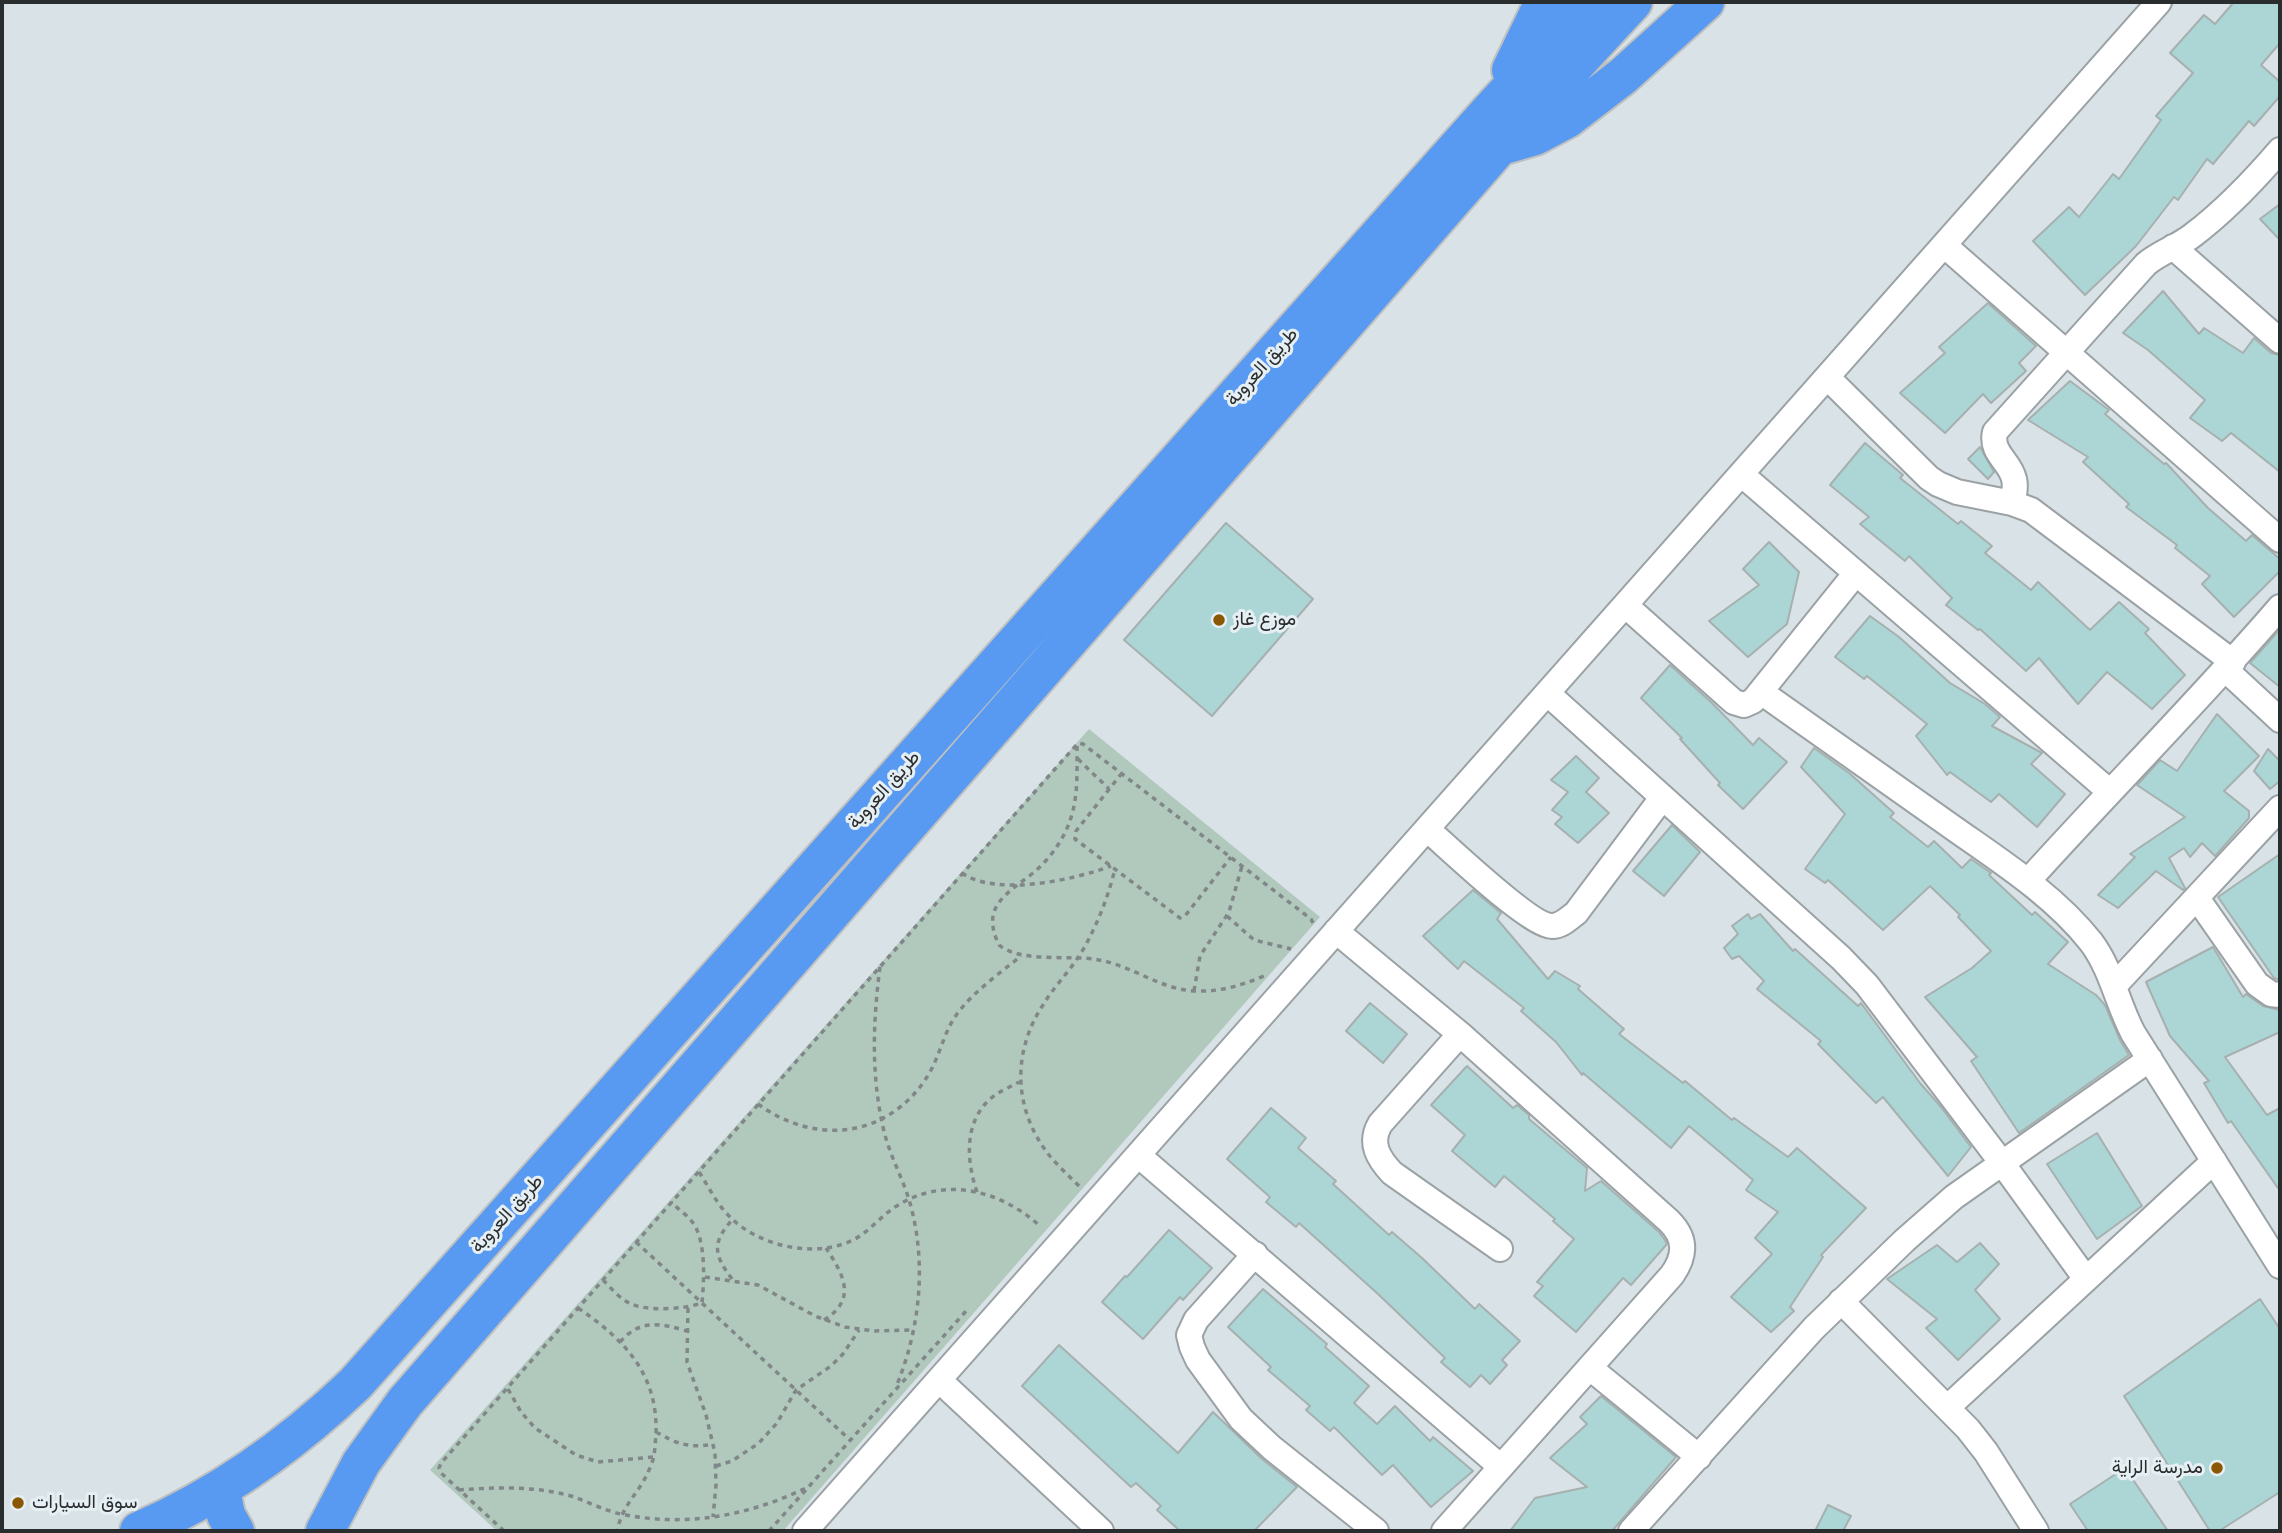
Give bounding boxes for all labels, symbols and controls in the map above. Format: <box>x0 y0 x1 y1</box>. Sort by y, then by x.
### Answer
street label: طريق العروبة <box>1221 323 1303 411</box>
place label: موزع غاز <box>1233 609 1296 631</box>
marker: موزع غاز <box>1211 612 1227 628</box>
street label: طريق العروبة <box>843 746 925 834</box>
street label: طريق العروبة <box>466 1170 548 1258</box>
place label: مدرسة الراية <box>2112 1457 2203 1479</box>
marker: مدرسة الراية <box>2209 1460 2225 1476</box>
place label: سوق السيارات <box>32 1492 138 1514</box>
marker: سوق السيارات <box>10 1495 26 1511</box>

